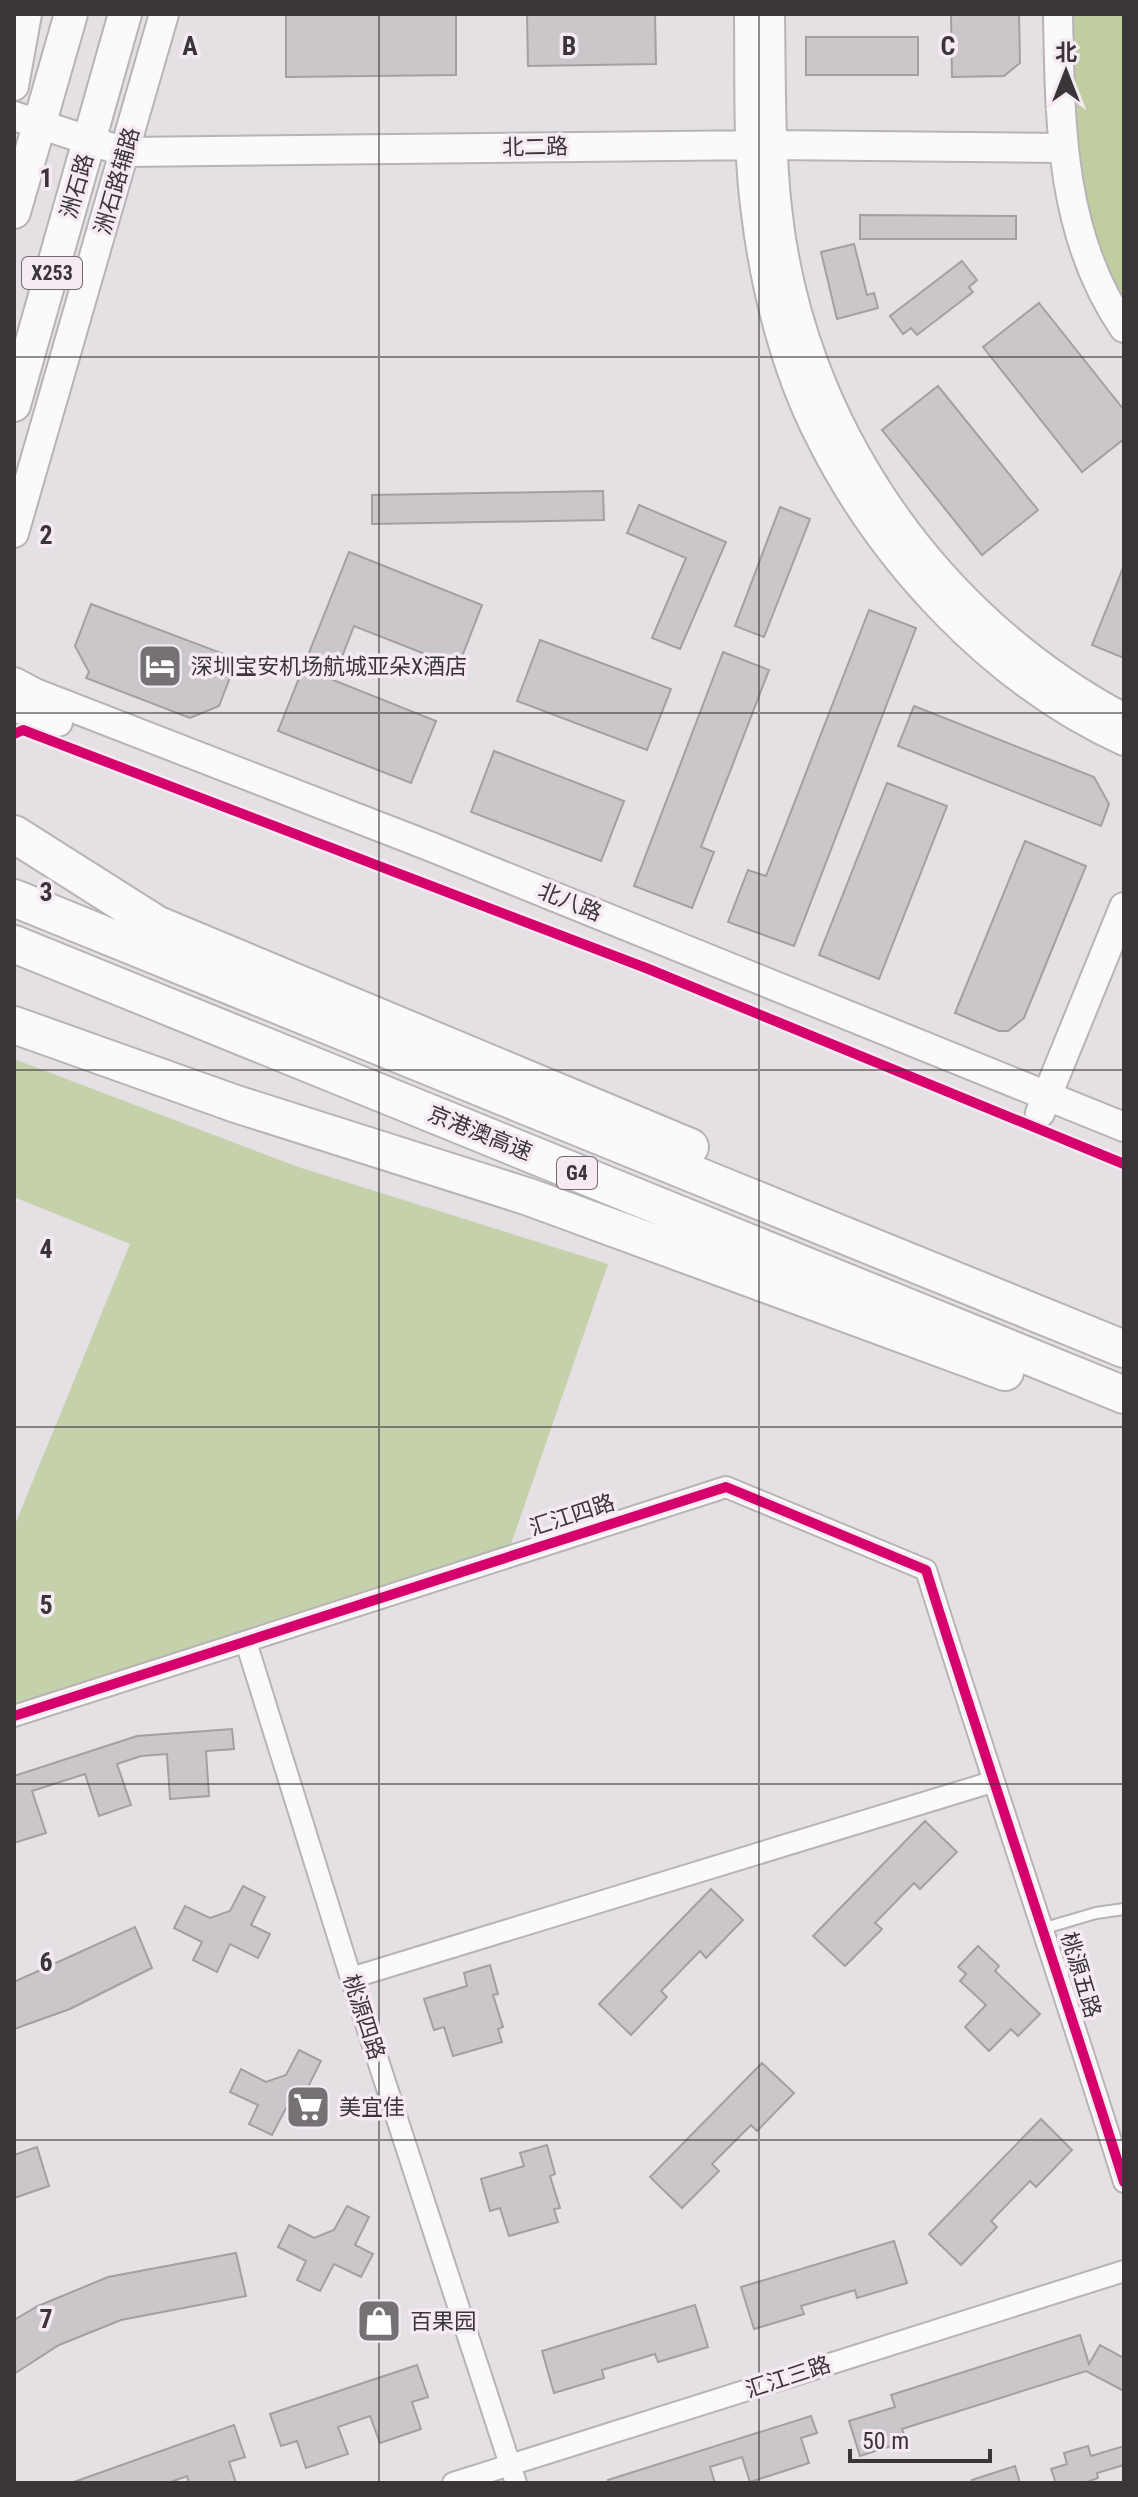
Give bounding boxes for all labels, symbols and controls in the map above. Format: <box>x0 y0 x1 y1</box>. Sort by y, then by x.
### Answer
text: A <box>182 31 198 61</box>
text: B <box>562 31 576 61</box>
text: C <box>941 31 956 61</box>
north arrow <box>1026 32 1106 112</box>
text: 北 <box>1055 40 1077 65</box>
street label: 洲石路辅路 <box>90 125 144 237</box>
street label: 北二路 <box>502 134 568 160</box>
street label: 洲石路 <box>56 151 98 221</box>
text: 1 <box>39 163 53 193</box>
road number: X253 <box>22 257 82 289</box>
text: 2 <box>39 520 53 550</box>
hotel icon: 深圳宝安机场航城亚朵X酒店 <box>136 642 184 690</box>
place label: 深圳宝安机场航城亚朵X酒店 <box>191 654 467 679</box>
text: 3 <box>39 877 53 907</box>
street label: 北八路 <box>535 878 605 926</box>
street label: 京港澳高速 <box>424 1101 536 1165</box>
road number: G4 <box>557 1157 597 1189</box>
text: 4 <box>39 1234 53 1264</box>
street label: 汇江四路 <box>526 1490 618 1540</box>
text: 5 <box>39 1590 53 1620</box>
street label: 桃源五路 <box>1056 1929 1106 2021</box>
text: 6 <box>39 1947 53 1977</box>
street label: 桃源四路 <box>339 1971 389 2063</box>
supermarket icon: 美宜佳 <box>284 2083 332 2131</box>
place label: 美宜佳 <box>339 2095 405 2120</box>
shop icon: 百果园 <box>355 2297 403 2345</box>
text: 7 <box>39 2304 53 2334</box>
place label: 百果园 <box>410 2309 476 2334</box>
street label: 汇江三路 <box>742 2352 834 2402</box>
scale bar <box>850 2413 990 2463</box>
text: 50 m <box>862 2427 909 2455</box>

